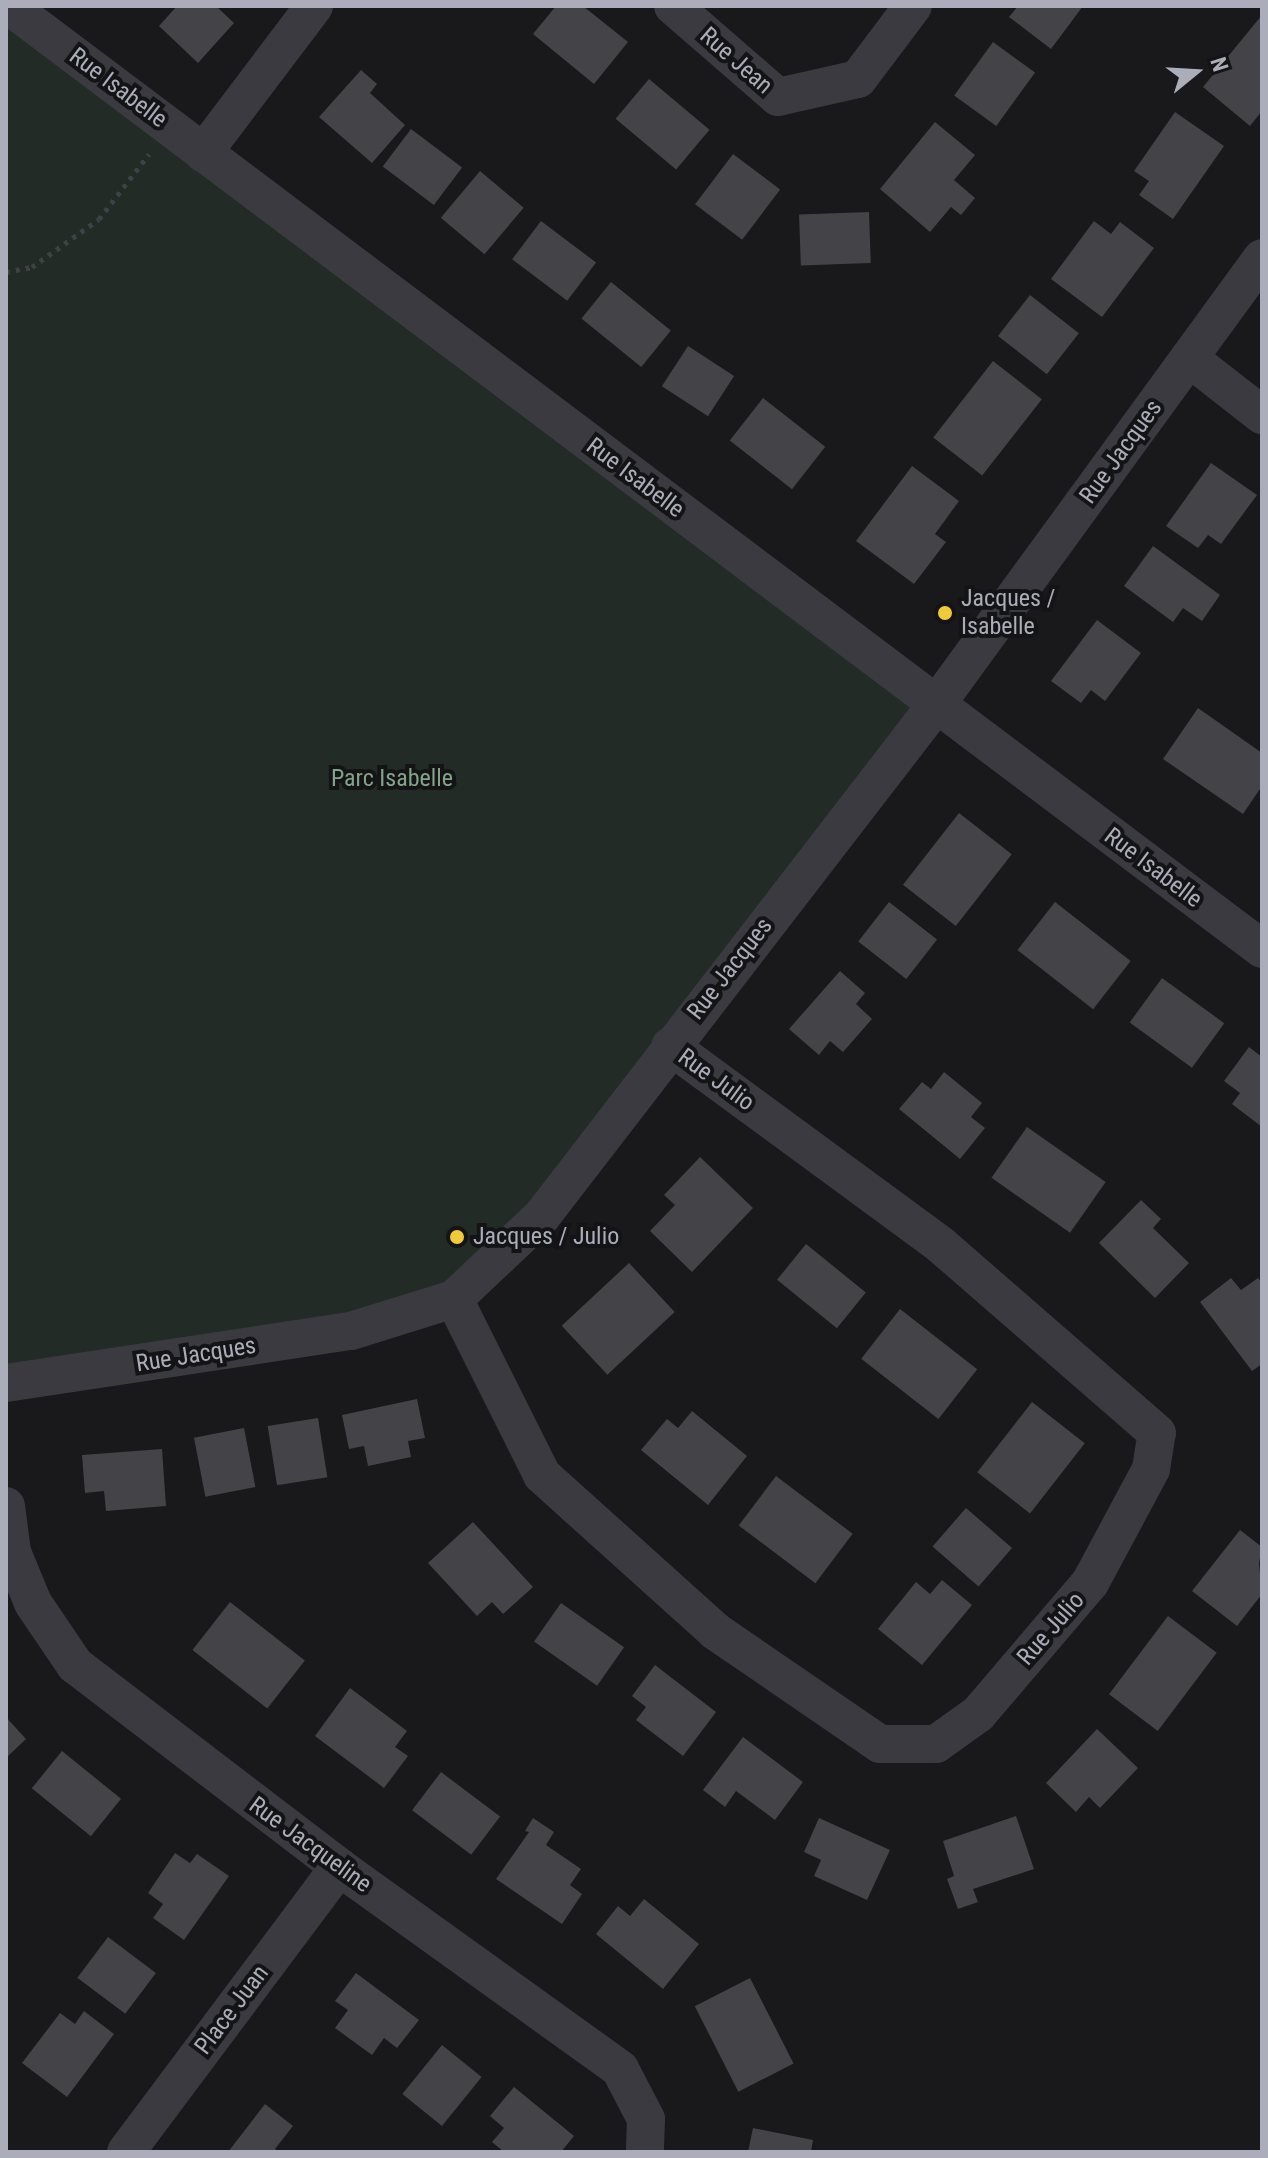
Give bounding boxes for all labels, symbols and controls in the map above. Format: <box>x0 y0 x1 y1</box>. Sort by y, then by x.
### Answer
street label: Rue Jean <box>694 22 778 100</box>
north arrow <box>1156 32 1236 112</box>
street label: Rue Isabelle <box>63 42 173 134</box>
text: N <box>1205 54 1233 75</box>
street label: Rue Jacques <box>1074 395 1168 509</box>
street label: Rue Isabelle <box>580 432 690 524</box>
place label: Jacques / Isabelle <box>961 585 1055 641</box>
marker: Jacques / Isabelle <box>936 604 954 622</box>
park label: Parc Isabelle <box>331 765 453 793</box>
street label: Rue Isabelle <box>1098 822 1208 914</box>
street label: Rue Jacques <box>681 912 779 1026</box>
street label: Rue Julio <box>672 1043 760 1117</box>
place label: Jacques / Julio <box>473 1223 619 1251</box>
marker: Jacques / Julio <box>448 1228 466 1246</box>
street label: Rue Jacques <box>134 1331 258 1379</box>
street label: Rue Julio <box>1011 1587 1091 1671</box>
street label: Rue Jacqueline <box>243 1791 377 1899</box>
street label: Place Juan <box>189 1960 275 2060</box>

